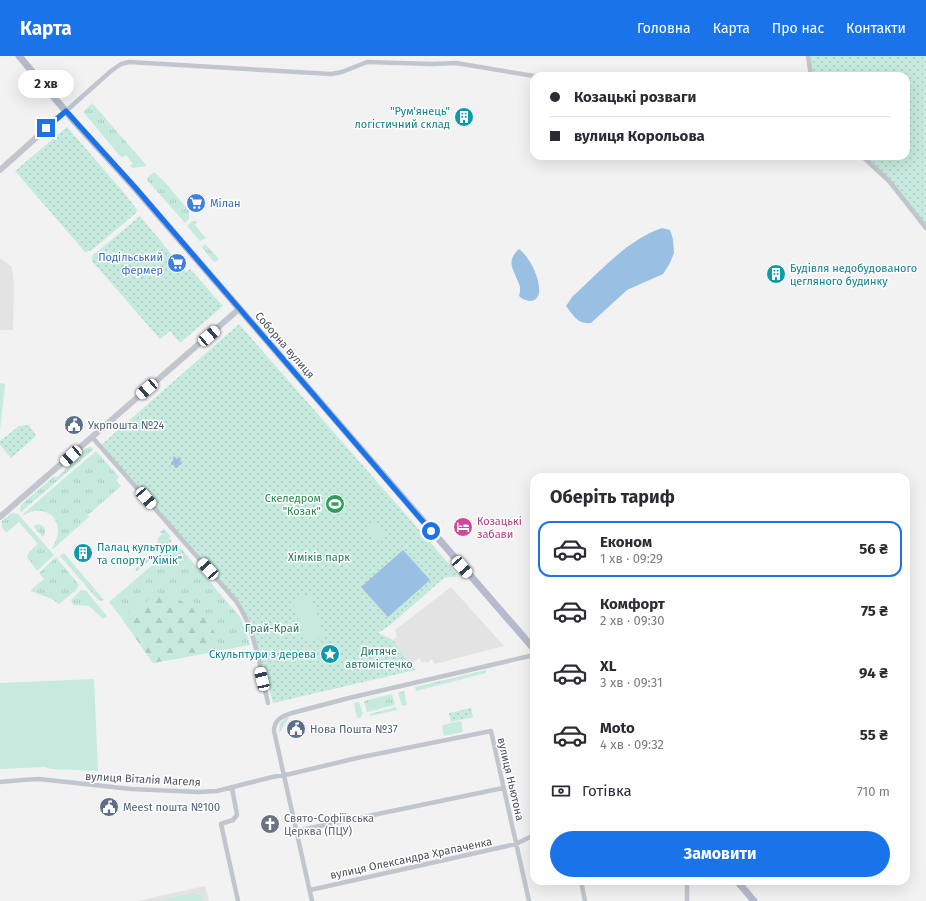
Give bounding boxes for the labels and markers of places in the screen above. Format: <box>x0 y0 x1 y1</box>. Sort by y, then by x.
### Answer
place label: "Рум'янець" логістичний склад <box>354 105 450 131</box>
building icon: "Рум'янець" логістичний склад <box>453 106 475 128</box>
supermarket icon: Мілан <box>185 192 207 214</box>
place label: Мілан <box>210 197 241 210</box>
place label: Подільський фермер <box>98 251 163 277</box>
supermarket icon: Подільський фермер <box>166 252 188 274</box>
place label: Будівля недобудованого цегляного будинку <box>790 262 917 288</box>
building icon: Будівля недобудованого цегляного будинку <box>765 263 787 285</box>
public building icon: Укрпошта №24 <box>63 414 85 436</box>
place label: Укрпошта №24 <box>88 419 164 432</box>
place label: Скеледром "Козак" <box>265 492 321 518</box>
sports icon: Скеледром "Козак" <box>324 493 346 515</box>
place label: Козацькі забави <box>477 515 522 541</box>
hotel icon: Козацькі забави <box>452 516 474 538</box>
place label: Палац культури та спорту "Хімік" <box>97 541 182 567</box>
building icon: Палац культури та спорту "Хімік" <box>72 542 94 564</box>
place icon: Скульптури з дерева <box>319 643 341 665</box>
place label: Скульптури з дерева <box>209 648 316 661</box>
public building icon: Нова Пошта №37 <box>285 718 307 740</box>
place label: Нова Пошта №37 <box>310 723 398 736</box>
public building icon: Meest пошта №100 <box>98 796 120 818</box>
place label: Meest пошта №100 <box>123 801 220 814</box>
place label: Свято-Софіївська Церква (ПЦУ) <box>284 812 374 838</box>
church icon: Свято-Софіївська Церква (ПЦУ) <box>259 813 281 835</box>

